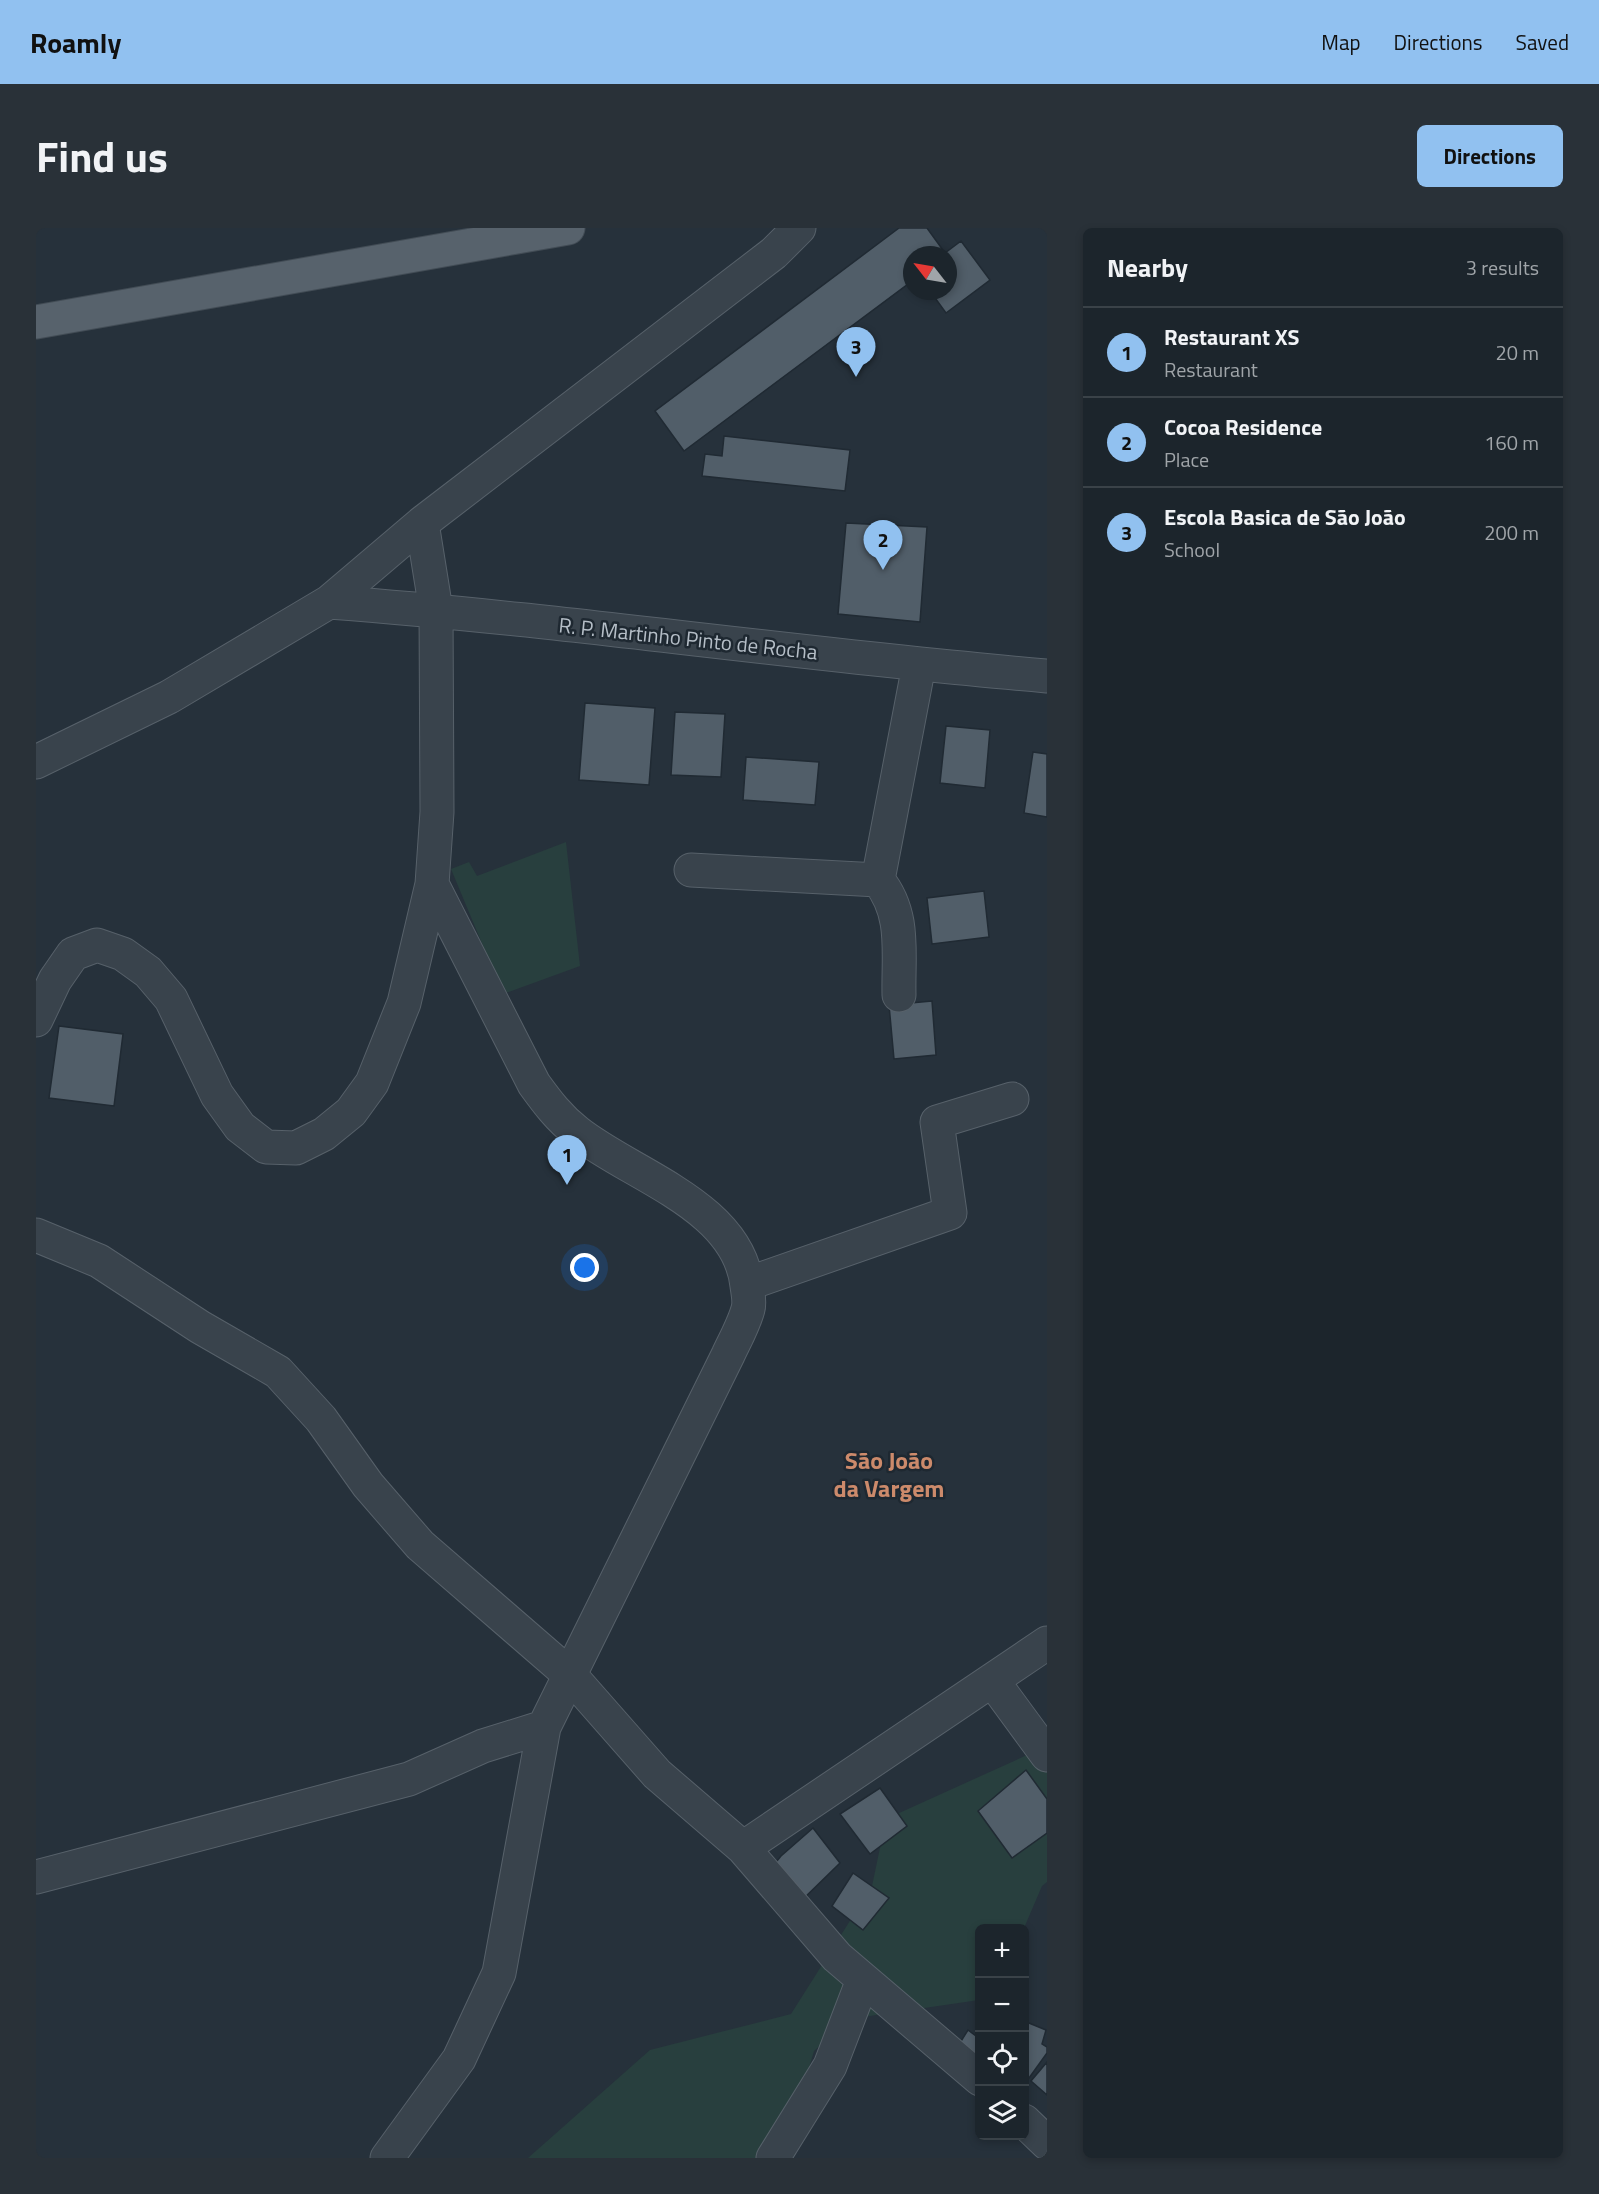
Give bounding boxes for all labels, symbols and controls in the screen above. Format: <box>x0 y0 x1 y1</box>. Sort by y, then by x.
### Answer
text: Roamly <box>30 21 121 64</box>
text: Map <box>1321 26 1361 58</box>
text: Directions <box>1394 26 1483 58</box>
text: Saved <box>1516 26 1569 58</box>
text: Find us <box>36 124 168 188</box>
button: Directions <box>1417 125 1563 187</box>
north arrow <box>903 246 957 300</box>
text: Nearby <box>1107 248 1188 287</box>
text: 3 results <box>1466 252 1539 283</box>
text: Restaurant XS <box>1164 320 1299 354</box>
pin: 3 <box>836 328 876 377</box>
text: 1 <box>1121 337 1132 368</box>
text: 20 m <box>1495 337 1539 368</box>
text: Restaurant <box>1164 354 1258 385</box>
text: Cocoa Residence <box>1164 410 1322 444</box>
text: 2 <box>1121 427 1132 458</box>
text: 160 m <box>1484 427 1539 458</box>
text: Place <box>1164 444 1209 475</box>
text: Escola Basica de São João <box>1164 500 1406 534</box>
text: 3 <box>1121 517 1132 548</box>
text: 200 m <box>1484 517 1539 548</box>
pin: 2 <box>864 520 902 570</box>
text: School <box>1164 534 1220 565</box>
street label: R. P. Martinho Pinto de Rocha <box>557 608 820 668</box>
pin: 1 <box>548 1136 586 1185</box>
your location <box>570 1253 599 1282</box>
district label: São João da Vargem <box>833 1442 945 1506</box>
map controls <box>975 1924 1029 2140</box>
button: + <box>975 1924 1029 1978</box>
button: − <box>975 1978 1029 2032</box>
button: locate <box>975 2032 1029 2086</box>
button: layers <box>975 2086 1029 2140</box>

